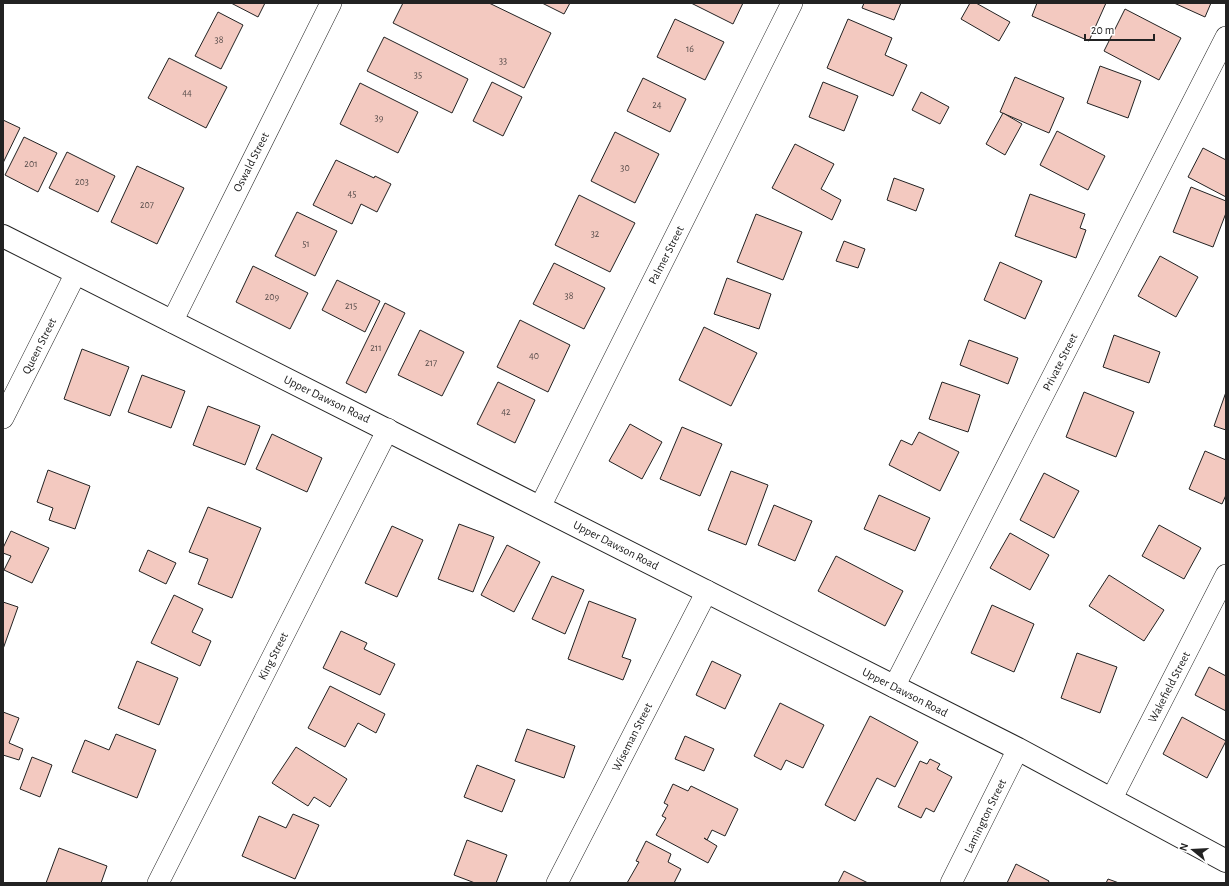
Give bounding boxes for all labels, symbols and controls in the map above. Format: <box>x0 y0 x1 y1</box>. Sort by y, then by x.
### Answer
scale bar <box>1085 16 1154 42</box>
text: 20 m <box>1091 24 1114 36</box>
house number: 38 <box>215 35 224 45</box>
house number: 16 <box>686 44 694 54</box>
house number: 33 <box>499 56 507 66</box>
house number: 35 <box>414 70 422 80</box>
house number: 44 <box>182 88 192 98</box>
house number: 24 <box>652 100 662 110</box>
house number: 39 <box>375 113 384 123</box>
street label: Oswald Street <box>231 130 271 194</box>
house number: 201 <box>24 159 38 169</box>
house number: 30 <box>620 163 630 173</box>
house number: 203 <box>75 177 89 187</box>
house number: 45 <box>348 189 357 199</box>
house number: 207 <box>140 200 154 210</box>
street label: Palmer Street <box>646 224 686 286</box>
house number: 32 <box>591 229 600 239</box>
house number: 51 <box>302 239 310 249</box>
house number: 38 <box>565 291 574 301</box>
house number: 209 <box>265 292 280 302</box>
house number: 215 <box>345 301 357 311</box>
street label: Queen Street <box>20 316 59 376</box>
street label: Private Street <box>1040 331 1080 393</box>
house number: 211 <box>370 343 382 353</box>
house number: 40 <box>529 351 539 361</box>
house number: 217 <box>425 358 437 368</box>
street label: Upper Dawson Road <box>282 373 372 425</box>
house number: 42 <box>501 407 511 417</box>
street label: Upper Dawson Road <box>571 518 661 572</box>
street label: King Street <box>256 630 290 682</box>
street label: Wakefield Street <box>1146 649 1192 724</box>
street label: Upper Dawson Road <box>860 665 950 719</box>
street label: Wiseman Street <box>610 701 654 773</box>
street label: Lamington Street <box>962 777 1008 855</box>
north arrow <box>1173 830 1213 870</box>
text: N <box>1178 842 1190 852</box>

